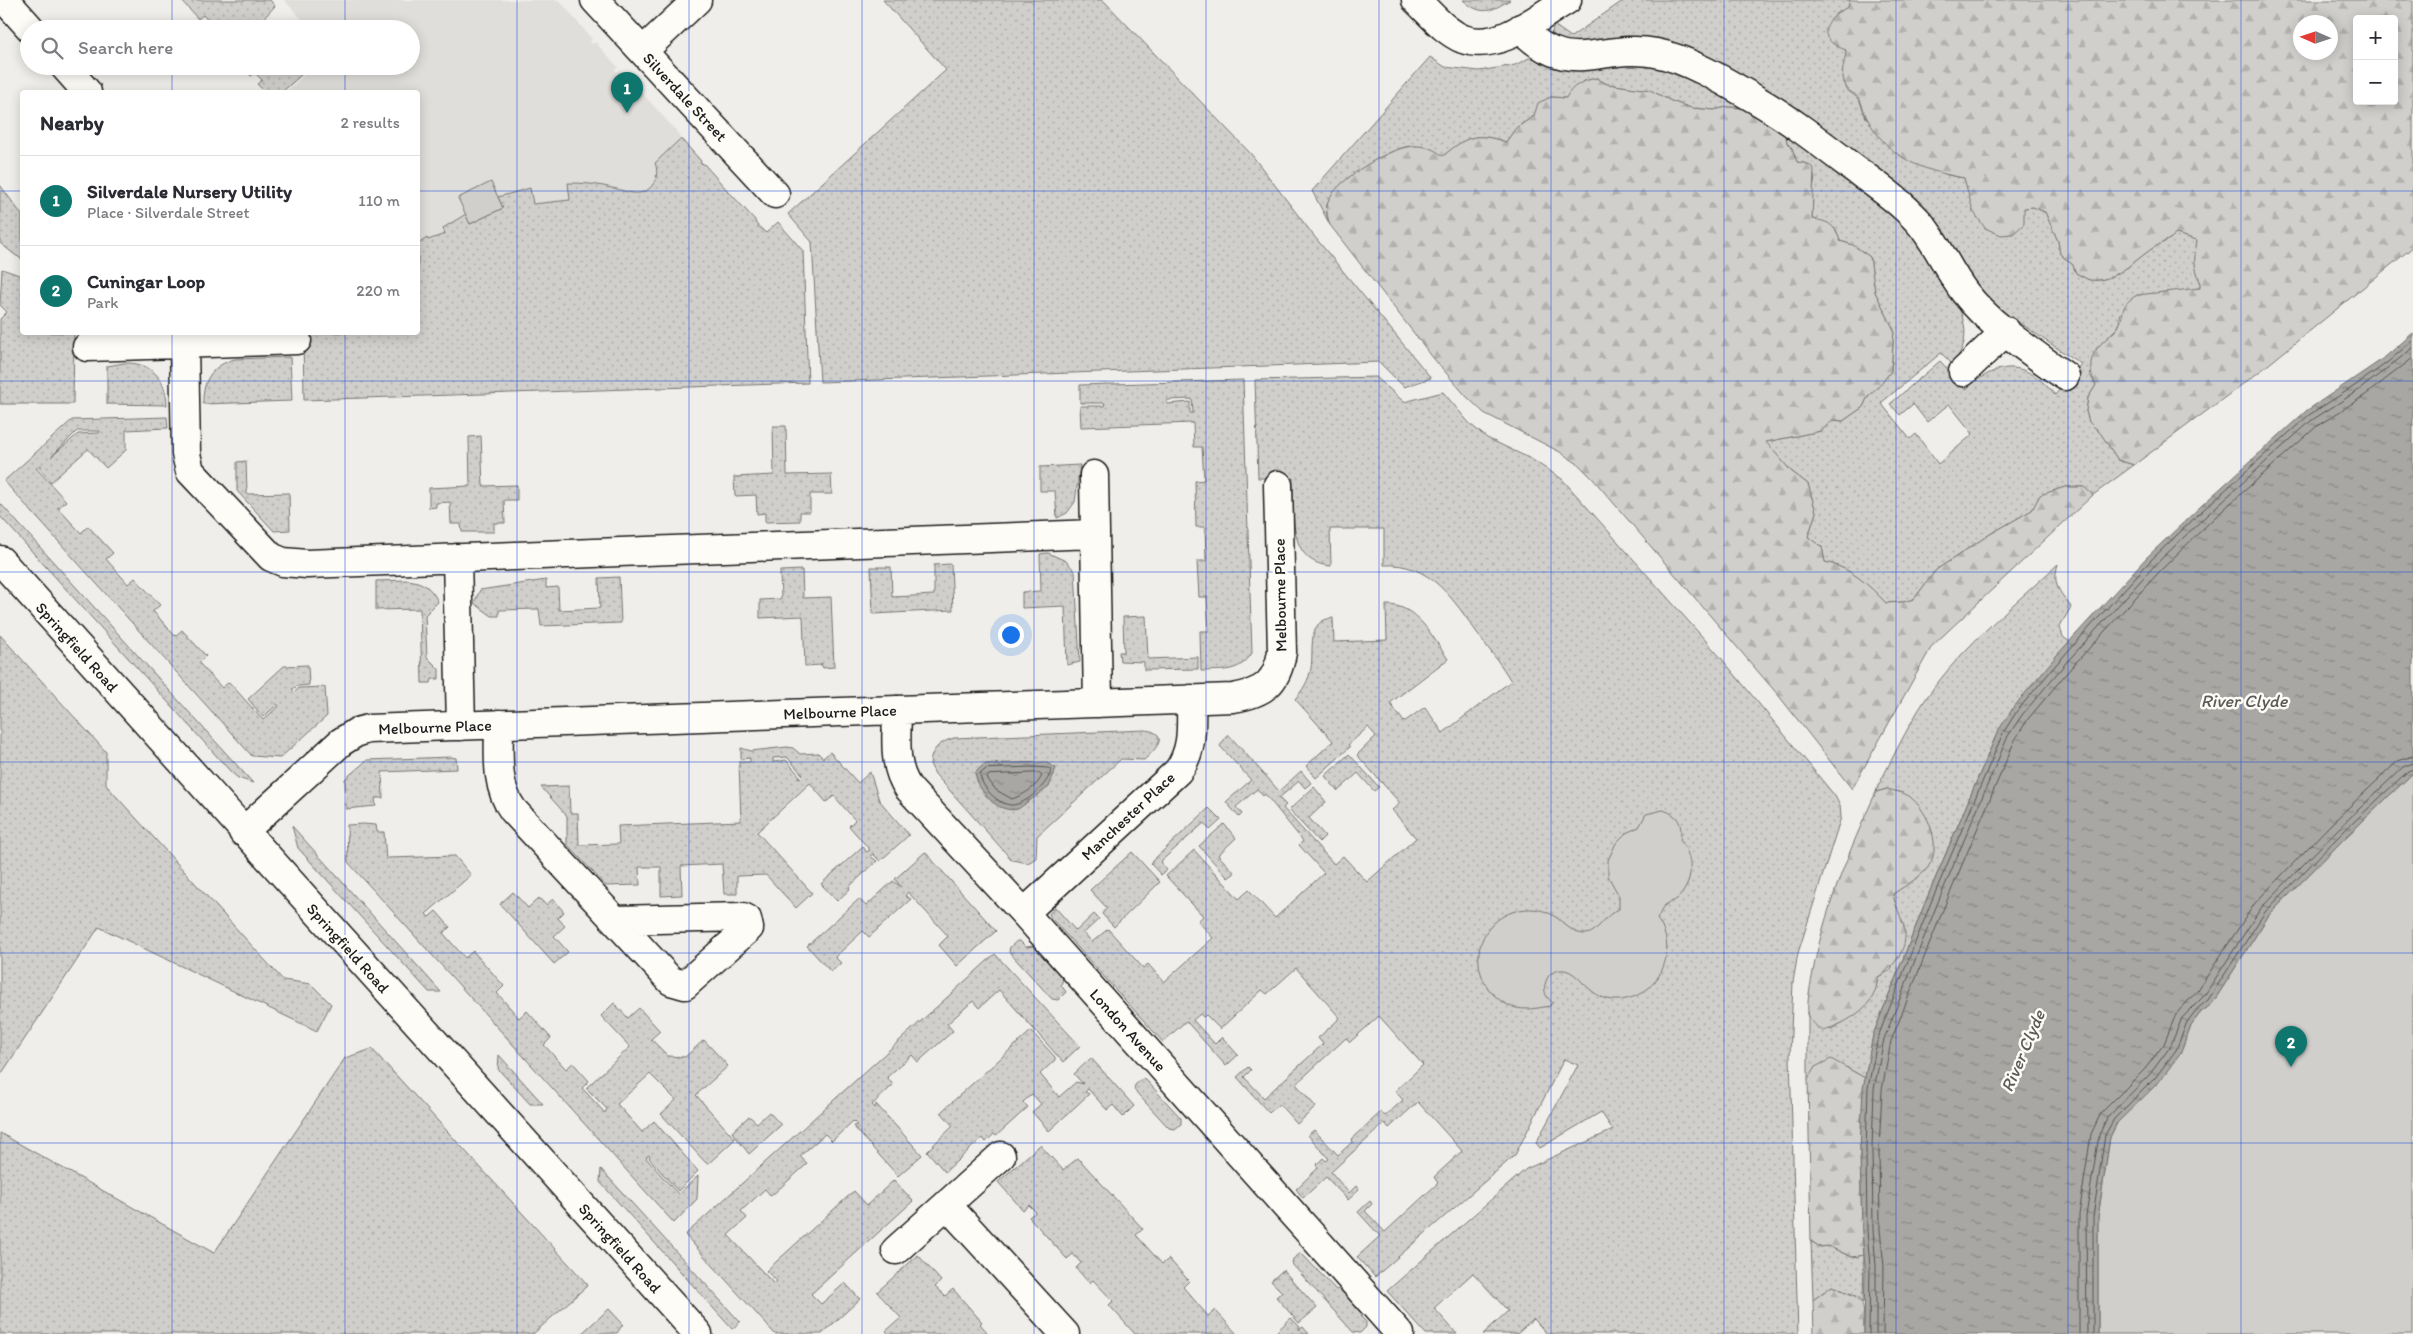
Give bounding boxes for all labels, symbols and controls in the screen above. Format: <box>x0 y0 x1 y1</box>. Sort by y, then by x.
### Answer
north arrow <box>2293 15 2338 60</box>
map controls <box>2353 15 2398 105</box>
button: + <box>2353 15 2398 60</box>
search box <box>20 20 420 75</box>
icon: search <box>38 34 66 62</box>
text: Search here <box>78 36 173 59</box>
street label: Silverdale Street <box>639 49 731 145</box>
button: − <box>2353 60 2398 105</box>
pin: 1 <box>611 72 643 113</box>
text: Nearby <box>40 110 104 135</box>
text: 2 results <box>340 113 400 132</box>
text: Silverdale Nursery Utility <box>87 180 292 203</box>
text: 1 <box>52 191 60 210</box>
text: 110 m <box>358 191 400 210</box>
text: Place · Silverdale Street <box>87 203 249 222</box>
text: Cuningar Loop <box>87 270 205 293</box>
text: 2 <box>52 281 60 300</box>
text: 220 m <box>356 281 400 300</box>
text: Park <box>87 293 118 312</box>
street label: Melbourne Place <box>1270 538 1290 652</box>
street label: Springfield Road <box>32 598 122 696</box>
your location <box>998 622 1024 648</box>
water label: River Clyde <box>2201 690 2289 712</box>
street label: Melbourne Place <box>783 701 897 723</box>
street label: Melbourne Place <box>378 716 492 738</box>
street label: Manchester Place <box>1077 768 1179 864</box>
street label: Springfield Road <box>303 899 393 997</box>
street label: London Avenue <box>1086 985 1170 1075</box>
water label: River Clyde <box>1996 1006 2051 1095</box>
pin: 2 <box>2275 1026 2307 1067</box>
street label: Springfield Road <box>575 1199 665 1297</box>

